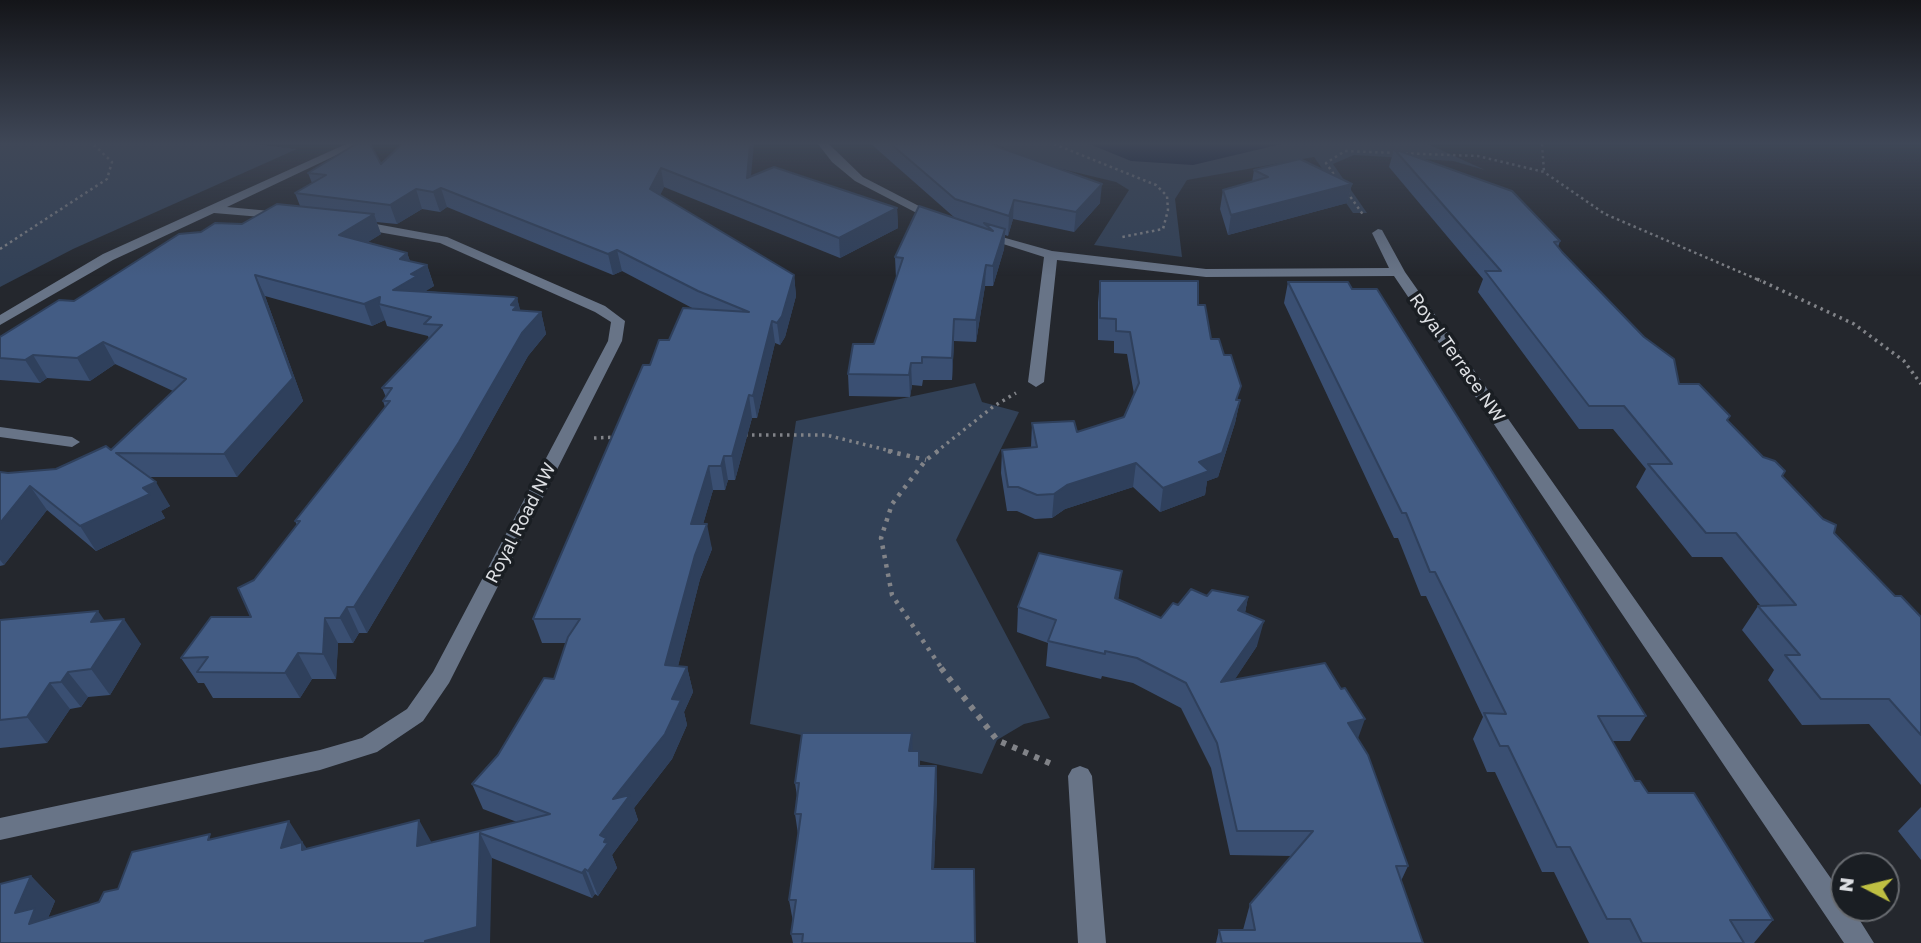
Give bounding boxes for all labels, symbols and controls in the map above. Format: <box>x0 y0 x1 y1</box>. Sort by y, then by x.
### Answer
street label: Royal Terrace NW <box>1405 289 1509 427</box>
street label: Royal Road NW <box>481 459 561 587</box>
north arrow <box>1830 852 1900 922</box>
text: N <box>1833 876 1858 893</box>

